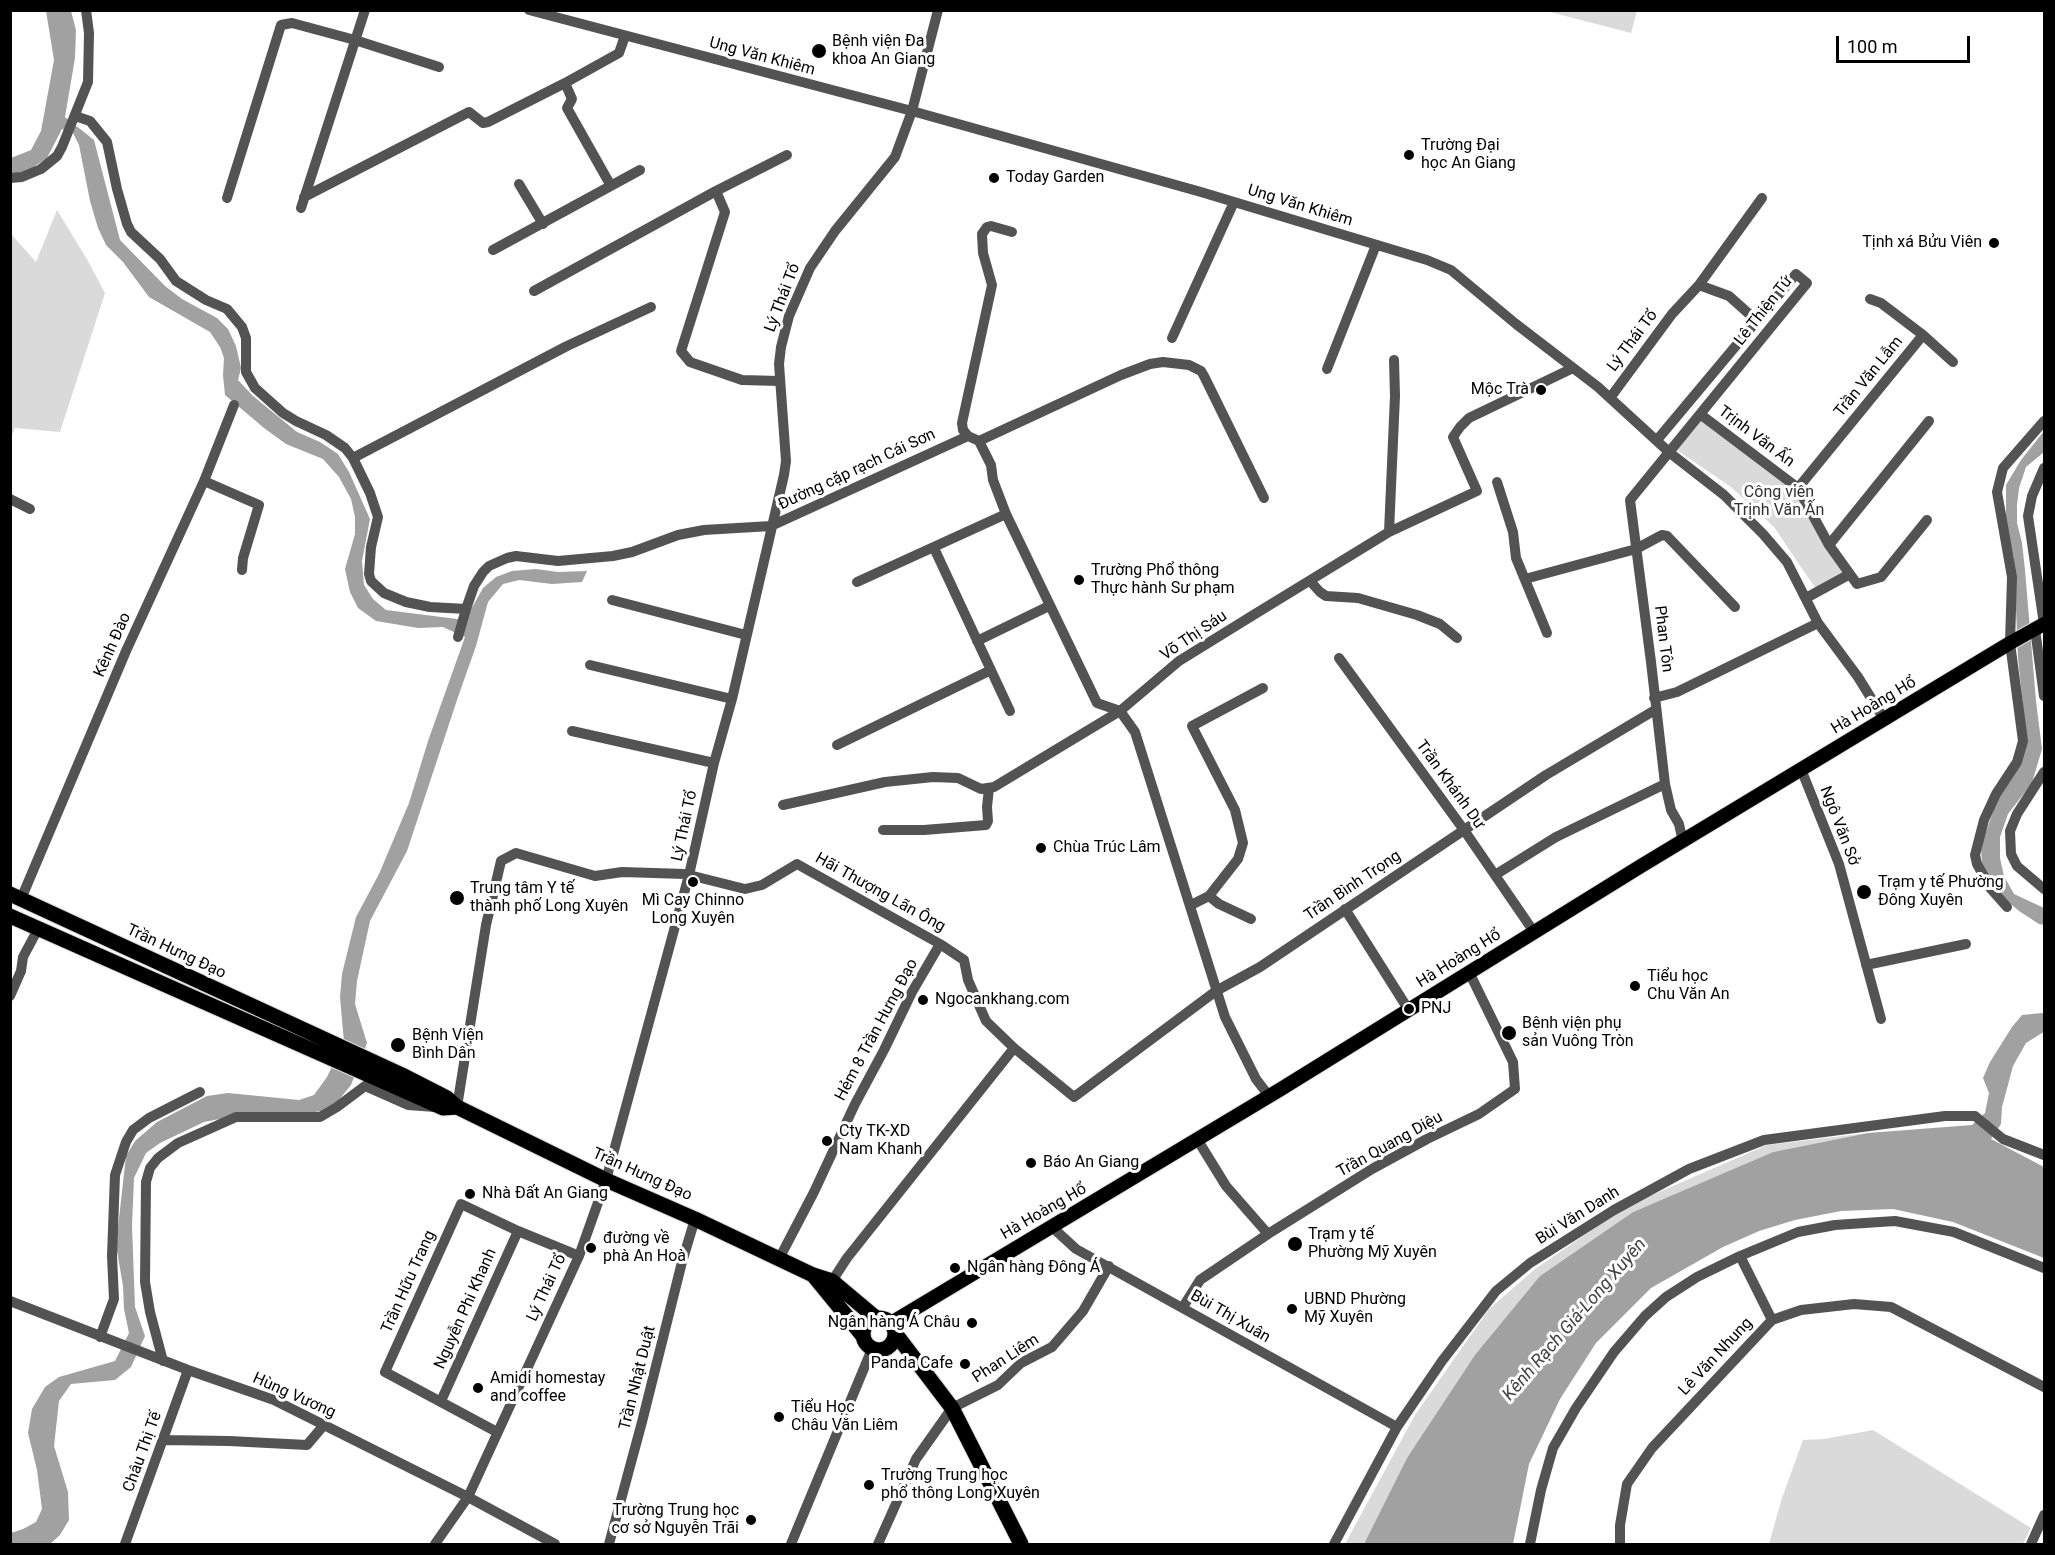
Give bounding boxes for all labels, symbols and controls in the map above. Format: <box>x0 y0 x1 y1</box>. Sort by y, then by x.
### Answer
scale bar <box>1839 24 1972 62</box>
place label: Bệnh viện Đa khoa An Giang <box>832 32 935 70</box>
street label: Ung Văn Khiêm <box>707 34 817 80</box>
text: 100 m <box>1847 36 1898 57</box>
marker: Bệnh viện Đa khoa An Giang <box>810 42 828 60</box>
place label: Trường Đại học An Giang <box>1421 136 1516 174</box>
marker: Trường Đại học An Giang <box>1402 148 1416 162</box>
place label: Today Garden <box>1006 168 1104 188</box>
marker: Today Garden <box>987 171 1001 185</box>
street label: Ung Văn Khiêm <box>1245 181 1355 231</box>
place label: Tịnh xá Bửu Viên <box>1862 233 1982 253</box>
marker: Tịnh xá Bửu Viên <box>1987 236 2001 250</box>
street label: Lý Thái Tổ <box>761 261 805 335</box>
street label: Lê Thiện Tứ <box>1731 272 1797 350</box>
street label: Lý Thái Tổ <box>1604 306 1662 376</box>
street label: Trần Văn Lẫm <box>1831 333 1907 421</box>
place label: Mộc Trà <box>1471 380 1529 400</box>
marker: Mộc Trà <box>1534 383 1548 397</box>
street label: Trịnh Văn Ấn <box>1714 402 1798 472</box>
street label: Đường cặp rạch Cái Sơn <box>775 425 939 515</box>
park label: Công viên Trịnh Văn Ấn <box>1734 483 1824 521</box>
place label: Trường Phổ thông Thực hành Sư phạm <box>1091 561 1235 599</box>
marker: Trường Phổ thông Thực hành Sư phạm <box>1072 573 1086 587</box>
street label: Phan Tôn <box>1649 605 1677 673</box>
street label: Võ Thị Sáu <box>1157 607 1231 665</box>
street label: Kênh Đào <box>90 610 136 680</box>
street label: Hà Hoàng Hổ <box>1828 673 1920 739</box>
street label: Trần Khánh Dư <box>1411 737 1489 833</box>
street label: Ngô Văn Sở <box>1815 784 1863 868</box>
street label: Lý Thái Tổ <box>668 789 702 863</box>
place label: Chùa Trúc Lâm <box>1053 838 1161 858</box>
marker: Chùa Trúc Lâm <box>1034 841 1048 855</box>
street label: Trần Bình Trọng <box>1301 847 1405 925</box>
street label: Hãi Thượng Lãn Ông <box>811 849 949 937</box>
place label: Trạm y tế Phường Đông Xuyên <box>1878 873 2004 911</box>
marker: Mì Cay Chinno Long Xuyên <box>686 875 700 889</box>
place label: Trung tâm Y tế thành phố Long Xuyên <box>470 879 628 917</box>
marker: Trạm y tế Phường Đông Xuyên <box>1855 883 1873 901</box>
marker: Trung tâm Y tế thành phố Long Xuyên <box>448 889 466 907</box>
place label: Mì Cay Chinno Long Xuyên <box>642 891 744 929</box>
street label: Trần Hưng Đạo <box>123 921 229 983</box>
street label: Hà Hoàng Hổ <box>1413 926 1505 992</box>
street label: Hẻm 8 Trần Hưng Đạo <box>831 956 923 1104</box>
place label: Tiểu học Chu Văn An <box>1647 967 1730 1005</box>
marker: Tiểu học Chu Văn An <box>1628 979 1642 993</box>
place label: Ngocankhang.com <box>935 990 1070 1010</box>
marker: Ngocankhang.com <box>916 993 930 1007</box>
place label: PNJ <box>1421 999 1451 1019</box>
marker: PNJ <box>1402 1002 1416 1016</box>
place label: Bệnh viện phụ sản Vuông Tròn <box>1522 1014 1634 1052</box>
marker: Bệnh viện phụ sản Vuông Tròn <box>1500 1024 1518 1042</box>
place label: Bệnh Viện Bình Dân <box>412 1026 483 1064</box>
marker: Bệnh Viện Bình Dân <box>389 1036 407 1054</box>
street label: Trần Quang Diệu <box>1334 1108 1446 1182</box>
place label: Cty TK-XD Nam Khanh <box>839 1122 922 1160</box>
marker: Cty TK-XD Nam Khanh <box>820 1134 834 1148</box>
street label: Trần Hưng Đạo <box>589 1144 695 1206</box>
place label: Báo An Giang <box>1043 1153 1139 1173</box>
marker: Báo An Giang <box>1024 1156 1038 1170</box>
street label: Hà Hoàng Hổ <box>998 1180 1090 1244</box>
street label: Bùi Văn Danh <box>1533 1183 1623 1249</box>
place label: Nhà Đất An Giang <box>482 1184 608 1204</box>
marker: Nhà Đất An Giang <box>463 1187 477 1201</box>
place label: Trạm y tế Phường Mỹ Xuyên <box>1308 1225 1437 1263</box>
street label: Trần Hữu Trang <box>378 1228 440 1336</box>
place label: đường về phà An Hoà <box>603 1229 686 1267</box>
water label: Kênh Rạch Giá-Long Xuyên <box>1499 1234 1651 1406</box>
marker: Trạm y tế Phường Mỹ Xuyên <box>1286 1235 1304 1253</box>
marker: đường về phà An Hoà <box>584 1241 598 1255</box>
street label: Nguyễn Phi Khanh <box>431 1246 501 1372</box>
street label: Lý Thái Tổ <box>523 1251 571 1325</box>
place label: Ngân hàng Đông Á <box>967 1258 1100 1278</box>
marker: Ngân hàng Đông Á <box>948 1261 962 1275</box>
street label: Bùi Thị Xuân <box>1187 1286 1273 1348</box>
place label: UBND Phường Mỹ Xuyên <box>1304 1290 1406 1328</box>
marker: UBND Phường Mỹ Xuyên <box>1285 1302 1299 1316</box>
place label: Ngân hàng Á Châu <box>828 1313 960 1333</box>
street label: Lê Văn Nhung <box>1675 1314 1757 1400</box>
marker: Ngân hàng Á Châu <box>965 1316 979 1330</box>
street label: Trần Nhật Duật <box>616 1324 660 1432</box>
street label: Phan Liêm <box>969 1330 1043 1388</box>
place label: Panda Cafe <box>871 1354 953 1374</box>
marker: Panda Cafe <box>958 1357 972 1371</box>
street label: Hùng Vương <box>250 1369 338 1423</box>
place label: Amidi homestay and coffee <box>490 1369 605 1407</box>
marker: Amidi homestay and coffee <box>471 1381 485 1395</box>
place label: Tiểu Học Châu Văn Liêm <box>791 1398 898 1436</box>
street label: Châu Thị Tế <box>120 1409 166 1495</box>
marker: Tiểu Học Châu Văn Liêm <box>772 1410 786 1424</box>
place label: Trường Trung học phổ thông Long Xuyên <box>881 1466 1040 1504</box>
marker: Trường Trung học phổ thông Long Xuyên <box>862 1478 876 1492</box>
place label: Trường Trung học cơ sở Nguyễn Trãi <box>611 1501 739 1539</box>
marker: Trường Trung học cơ sở Nguyễn Trãi <box>744 1513 758 1527</box>

